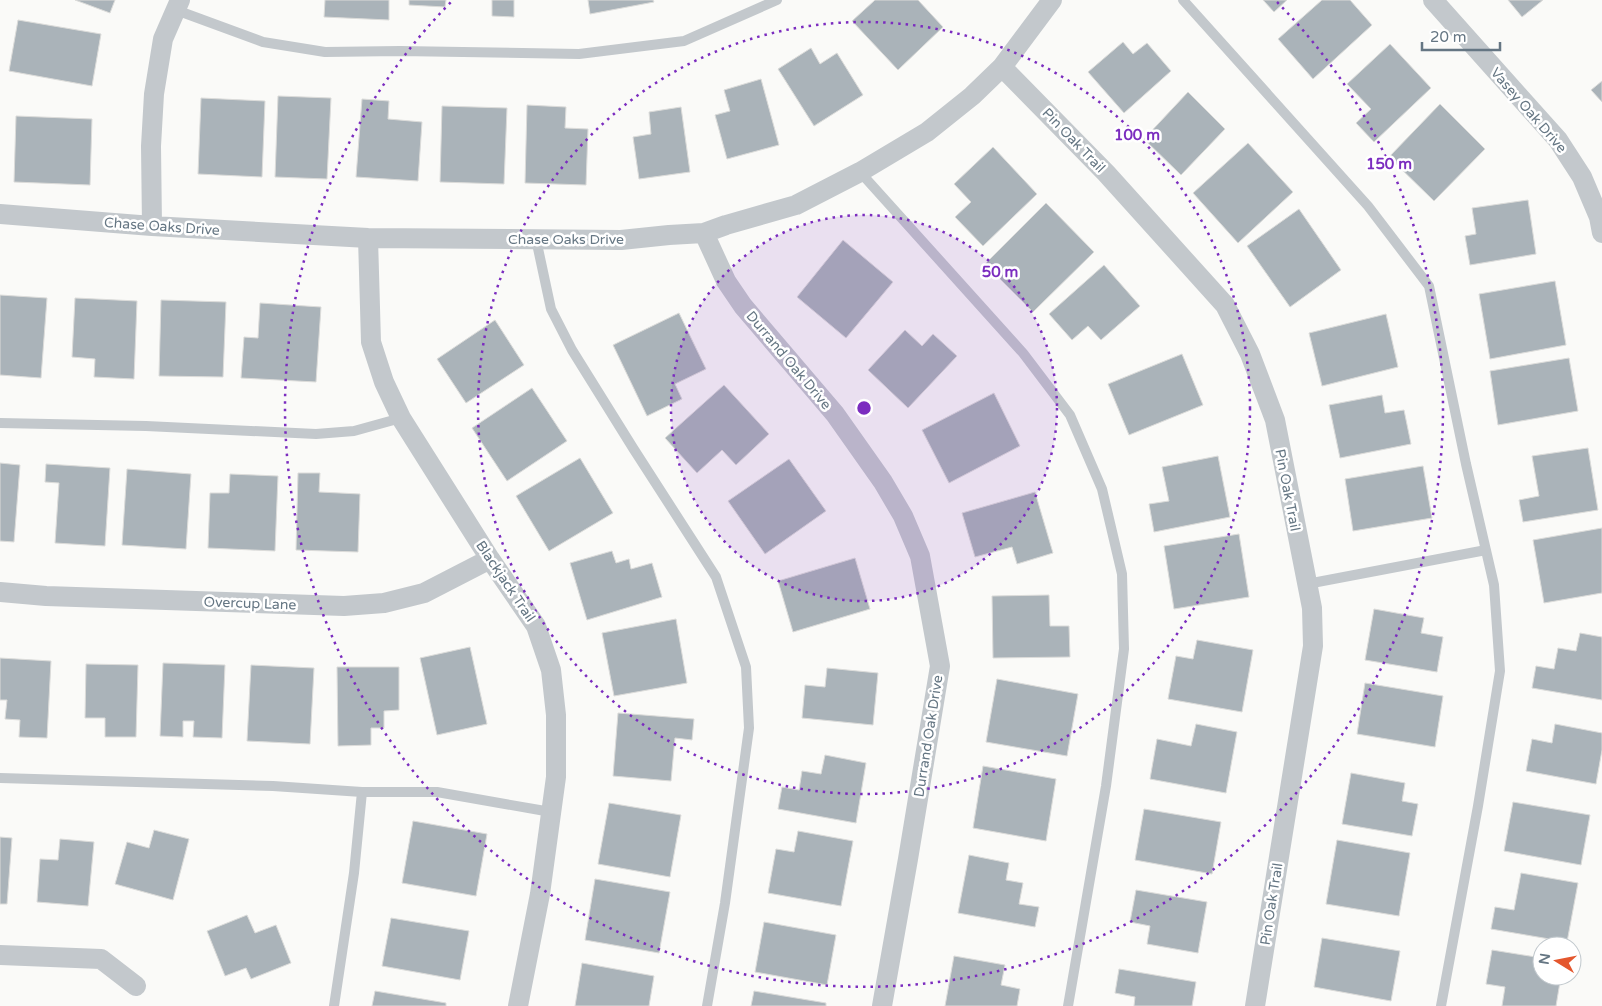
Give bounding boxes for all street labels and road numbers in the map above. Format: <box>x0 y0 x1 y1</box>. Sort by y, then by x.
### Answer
street label: Vasey Oak Drive <box>1487 64 1570 156</box>
street label: Pin Oak Trail <box>1039 105 1109 176</box>
street label: Chase Oaks Drive <box>104 214 220 239</box>
street label: Chase Oaks Drive <box>508 231 624 248</box>
street label: Durrand Oak Drive <box>742 308 835 413</box>
street label: Pin Oak Trail <box>1271 448 1304 533</box>
street label: Blackjack Trail <box>472 538 539 625</box>
street label: Overcup Lane <box>203 593 297 614</box>
street label: Durrand Oak Drive <box>910 674 947 798</box>
street label: Pin Oak Trail <box>1257 862 1286 946</box>

